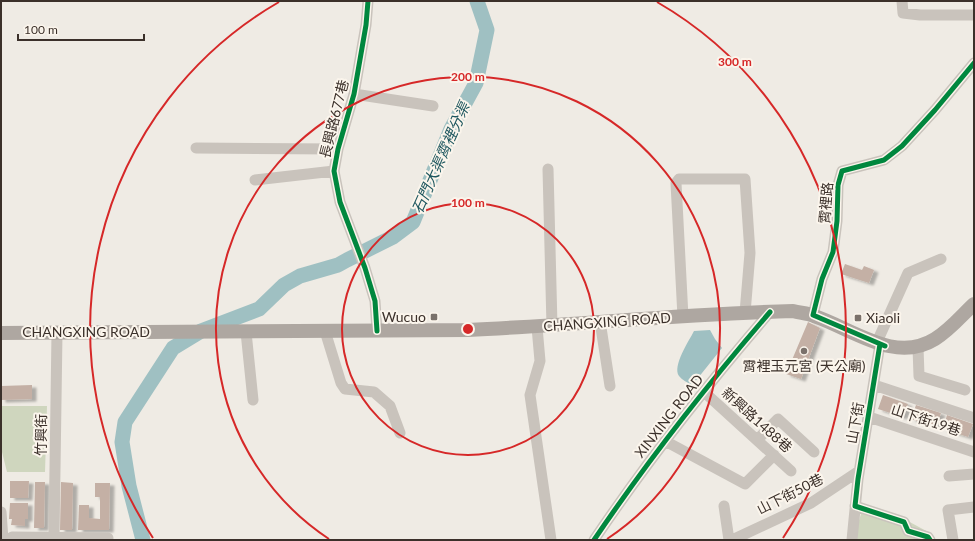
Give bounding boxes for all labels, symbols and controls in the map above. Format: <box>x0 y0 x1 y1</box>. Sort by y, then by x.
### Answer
scale bar <box>18 16 144 42</box>
text: 100 m <box>24 22 58 37</box>
text: 300 m <box>718 54 752 69</box>
text: 200 m <box>451 69 485 84</box>
street label: 長興路677巷 <box>316 78 351 160</box>
water label: 石門大渠霄裡分渠 <box>407 97 474 216</box>
street label: 霄裡路 <box>815 181 836 225</box>
text: 100 m <box>451 195 485 210</box>
place label: Wucuo <box>382 308 426 325</box>
street label: CHANGXING ROAD <box>543 309 671 334</box>
place label: Xiaoli <box>866 309 900 326</box>
marker: Wucuo <box>429 312 439 322</box>
marker: Xiaoli <box>853 313 863 323</box>
centre of rings <box>461 322 475 336</box>
street label: CHANGXING ROAD <box>22 323 150 340</box>
marker: 霄裡玉元宮 (天公廟) <box>799 346 809 356</box>
place label: 霄裡玉元宮 (天公廟) <box>742 357 866 374</box>
street label: XINXING ROAD <box>631 371 706 461</box>
street label: 新興路1488巷 <box>719 384 796 456</box>
street label: 山下街19巷 <box>889 400 963 439</box>
street label: 山下街 <box>842 401 867 445</box>
street label: 竹興街 <box>32 414 49 456</box>
street label: 山下街50巷 <box>754 470 826 518</box>

